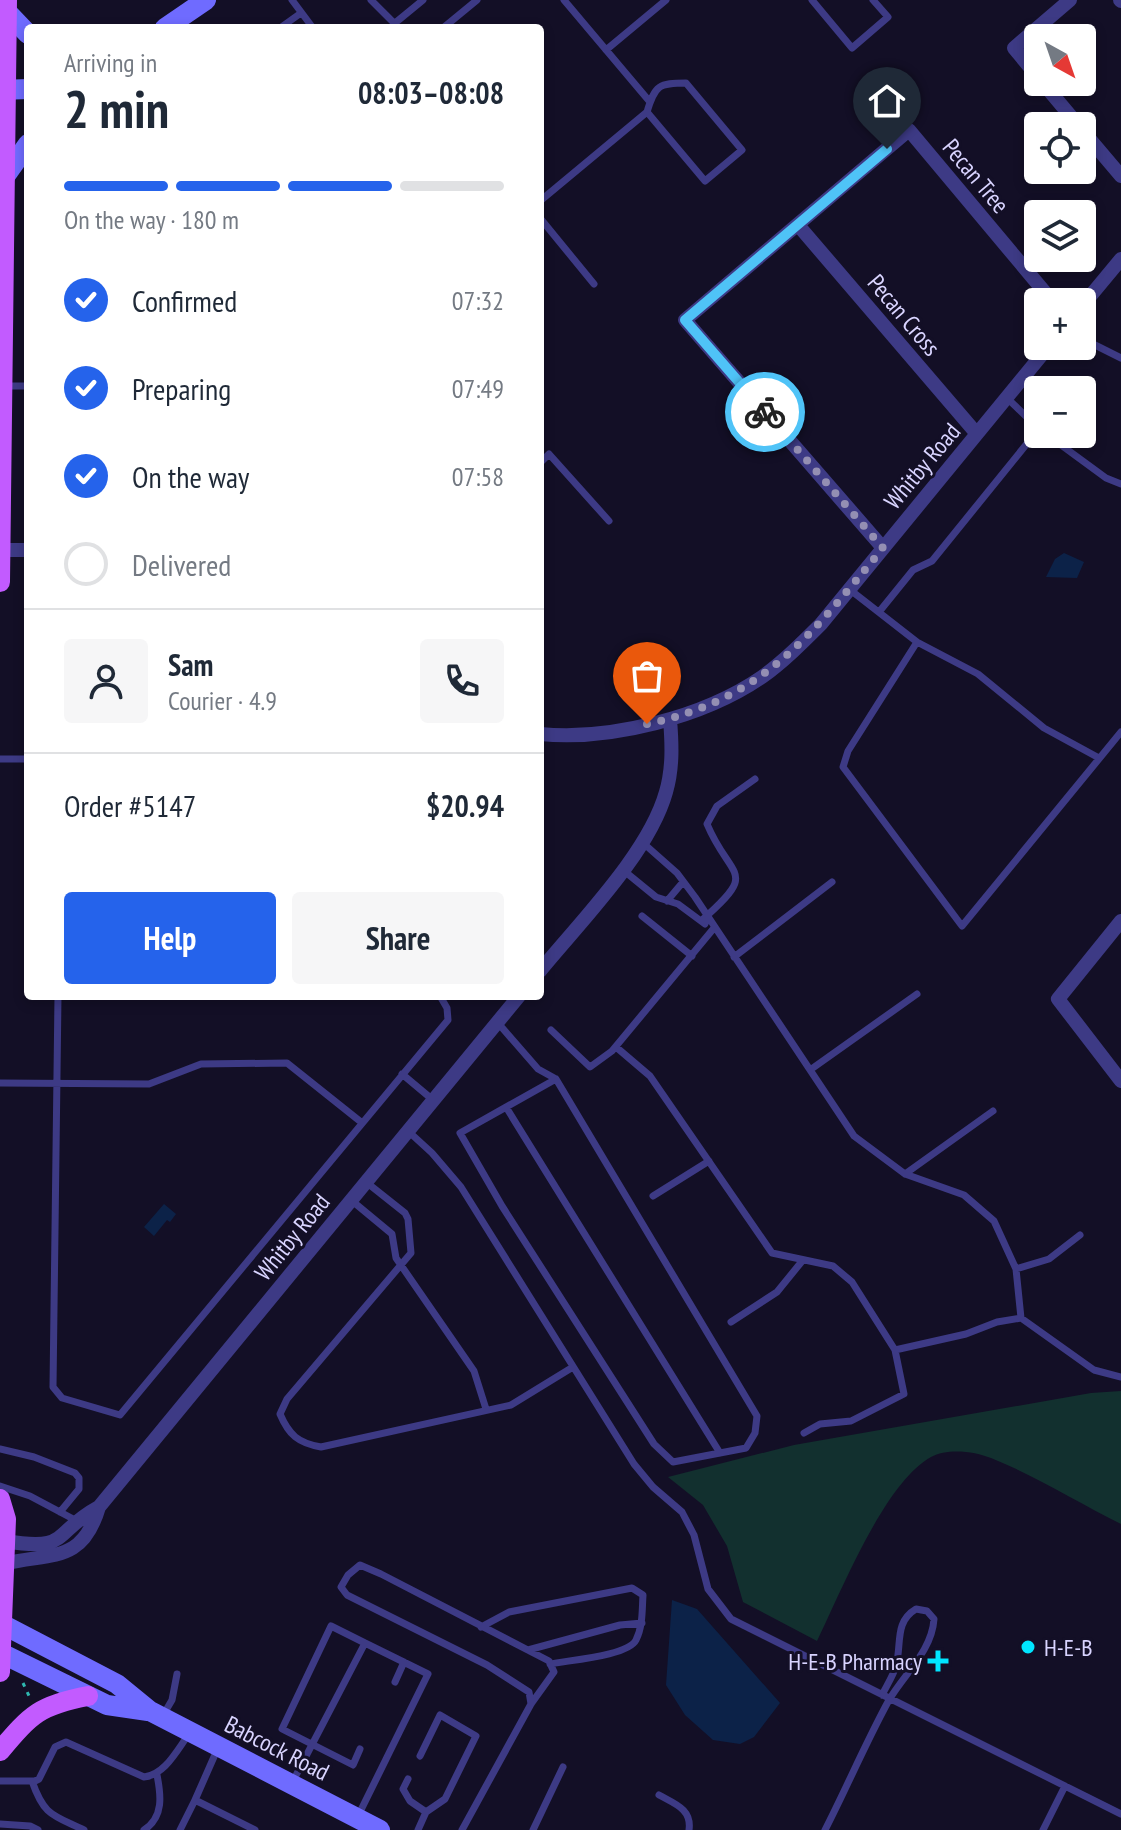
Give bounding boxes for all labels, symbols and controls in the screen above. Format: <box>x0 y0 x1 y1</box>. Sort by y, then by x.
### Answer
north arrow <box>1024 24 1096 96</box>
map controls <box>1024 24 1096 448</box>
text: Arriving in <box>64 46 157 79</box>
pin <box>853 67 921 149</box>
text: 08:03–08:08 <box>358 73 504 112</box>
text: 2 min <box>64 75 169 142</box>
icon: home <box>865 79 909 123</box>
button: locate <box>1024 112 1096 184</box>
street label: Pecan Tree <box>936 132 1016 220</box>
button: layers <box>1024 200 1096 272</box>
text: On the way · 180 m <box>64 203 239 236</box>
street label: Pecan Cross <box>861 268 947 362</box>
icon: check <box>64 278 108 322</box>
text: Confirmed <box>132 281 237 320</box>
text: 07:32 <box>452 284 504 317</box>
button: + <box>1024 288 1096 360</box>
icon: check <box>64 366 108 410</box>
text: Preparing <box>132 369 231 408</box>
text: 07:49 <box>452 372 504 405</box>
courier <box>725 372 805 452</box>
button: − <box>1024 376 1096 448</box>
icon: bike <box>743 390 787 434</box>
street label: Whitby Road <box>877 417 967 515</box>
icon: check <box>64 454 108 498</box>
text: On the way <box>132 457 249 496</box>
text: 07:58 <box>452 460 504 493</box>
text: Delivered <box>132 545 231 584</box>
button: person <box>64 639 148 723</box>
button: phone <box>420 639 504 723</box>
pin <box>613 642 681 724</box>
text: Sam <box>168 645 213 684</box>
icon: bag <box>625 654 669 698</box>
text: Courier · 4.9 <box>168 684 277 717</box>
text: Order #5147 <box>64 786 196 825</box>
text: $20.94 <box>426 786 504 825</box>
button: Help <box>64 892 276 984</box>
button: Share <box>292 892 504 984</box>
street label: Whitby Road <box>248 1187 336 1287</box>
place label: H-E-B <box>1044 1632 1092 1663</box>
marker: H-E-B <box>1019 1638 1037 1656</box>
place label: H-E-B Pharmacy <box>788 1646 922 1677</box>
marker: H-E-B Pharmacy <box>929 1652 947 1670</box>
street label: Babcock Road <box>220 1709 334 1787</box>

